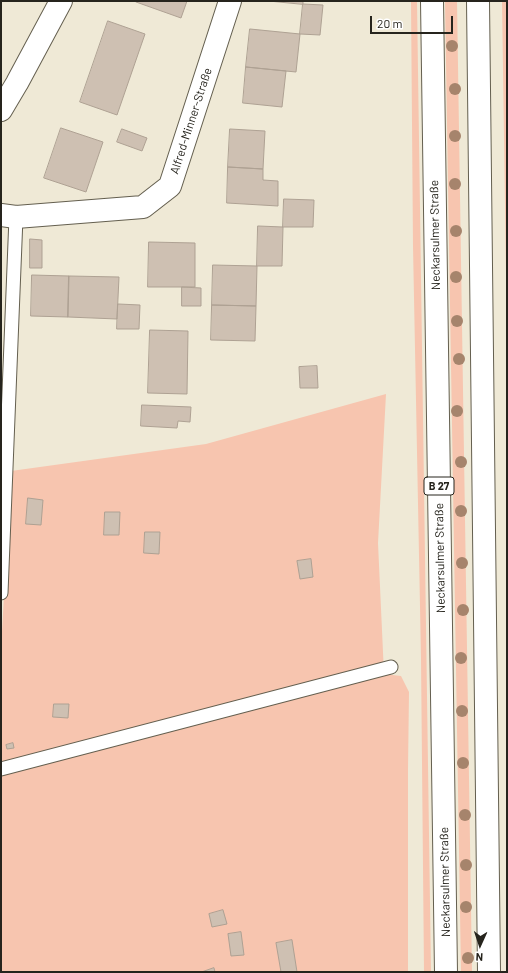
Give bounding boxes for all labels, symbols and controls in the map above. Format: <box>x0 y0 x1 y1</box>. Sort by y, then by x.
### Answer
scale bar <box>372 8 455 34</box>
text: 20 m <box>377 16 403 30</box>
street label: Alfred-Minner-Straße <box>167 66 215 176</box>
street label: Neckarsulmer Straße <box>427 180 443 290</box>
road number: B 27 <box>424 477 454 495</box>
street label: Neckarsulmer Straße <box>432 503 448 613</box>
street label: Neckarsulmer Straße <box>437 827 453 937</box>
north arrow <box>460 925 500 965</box>
text: N <box>475 951 483 964</box>

